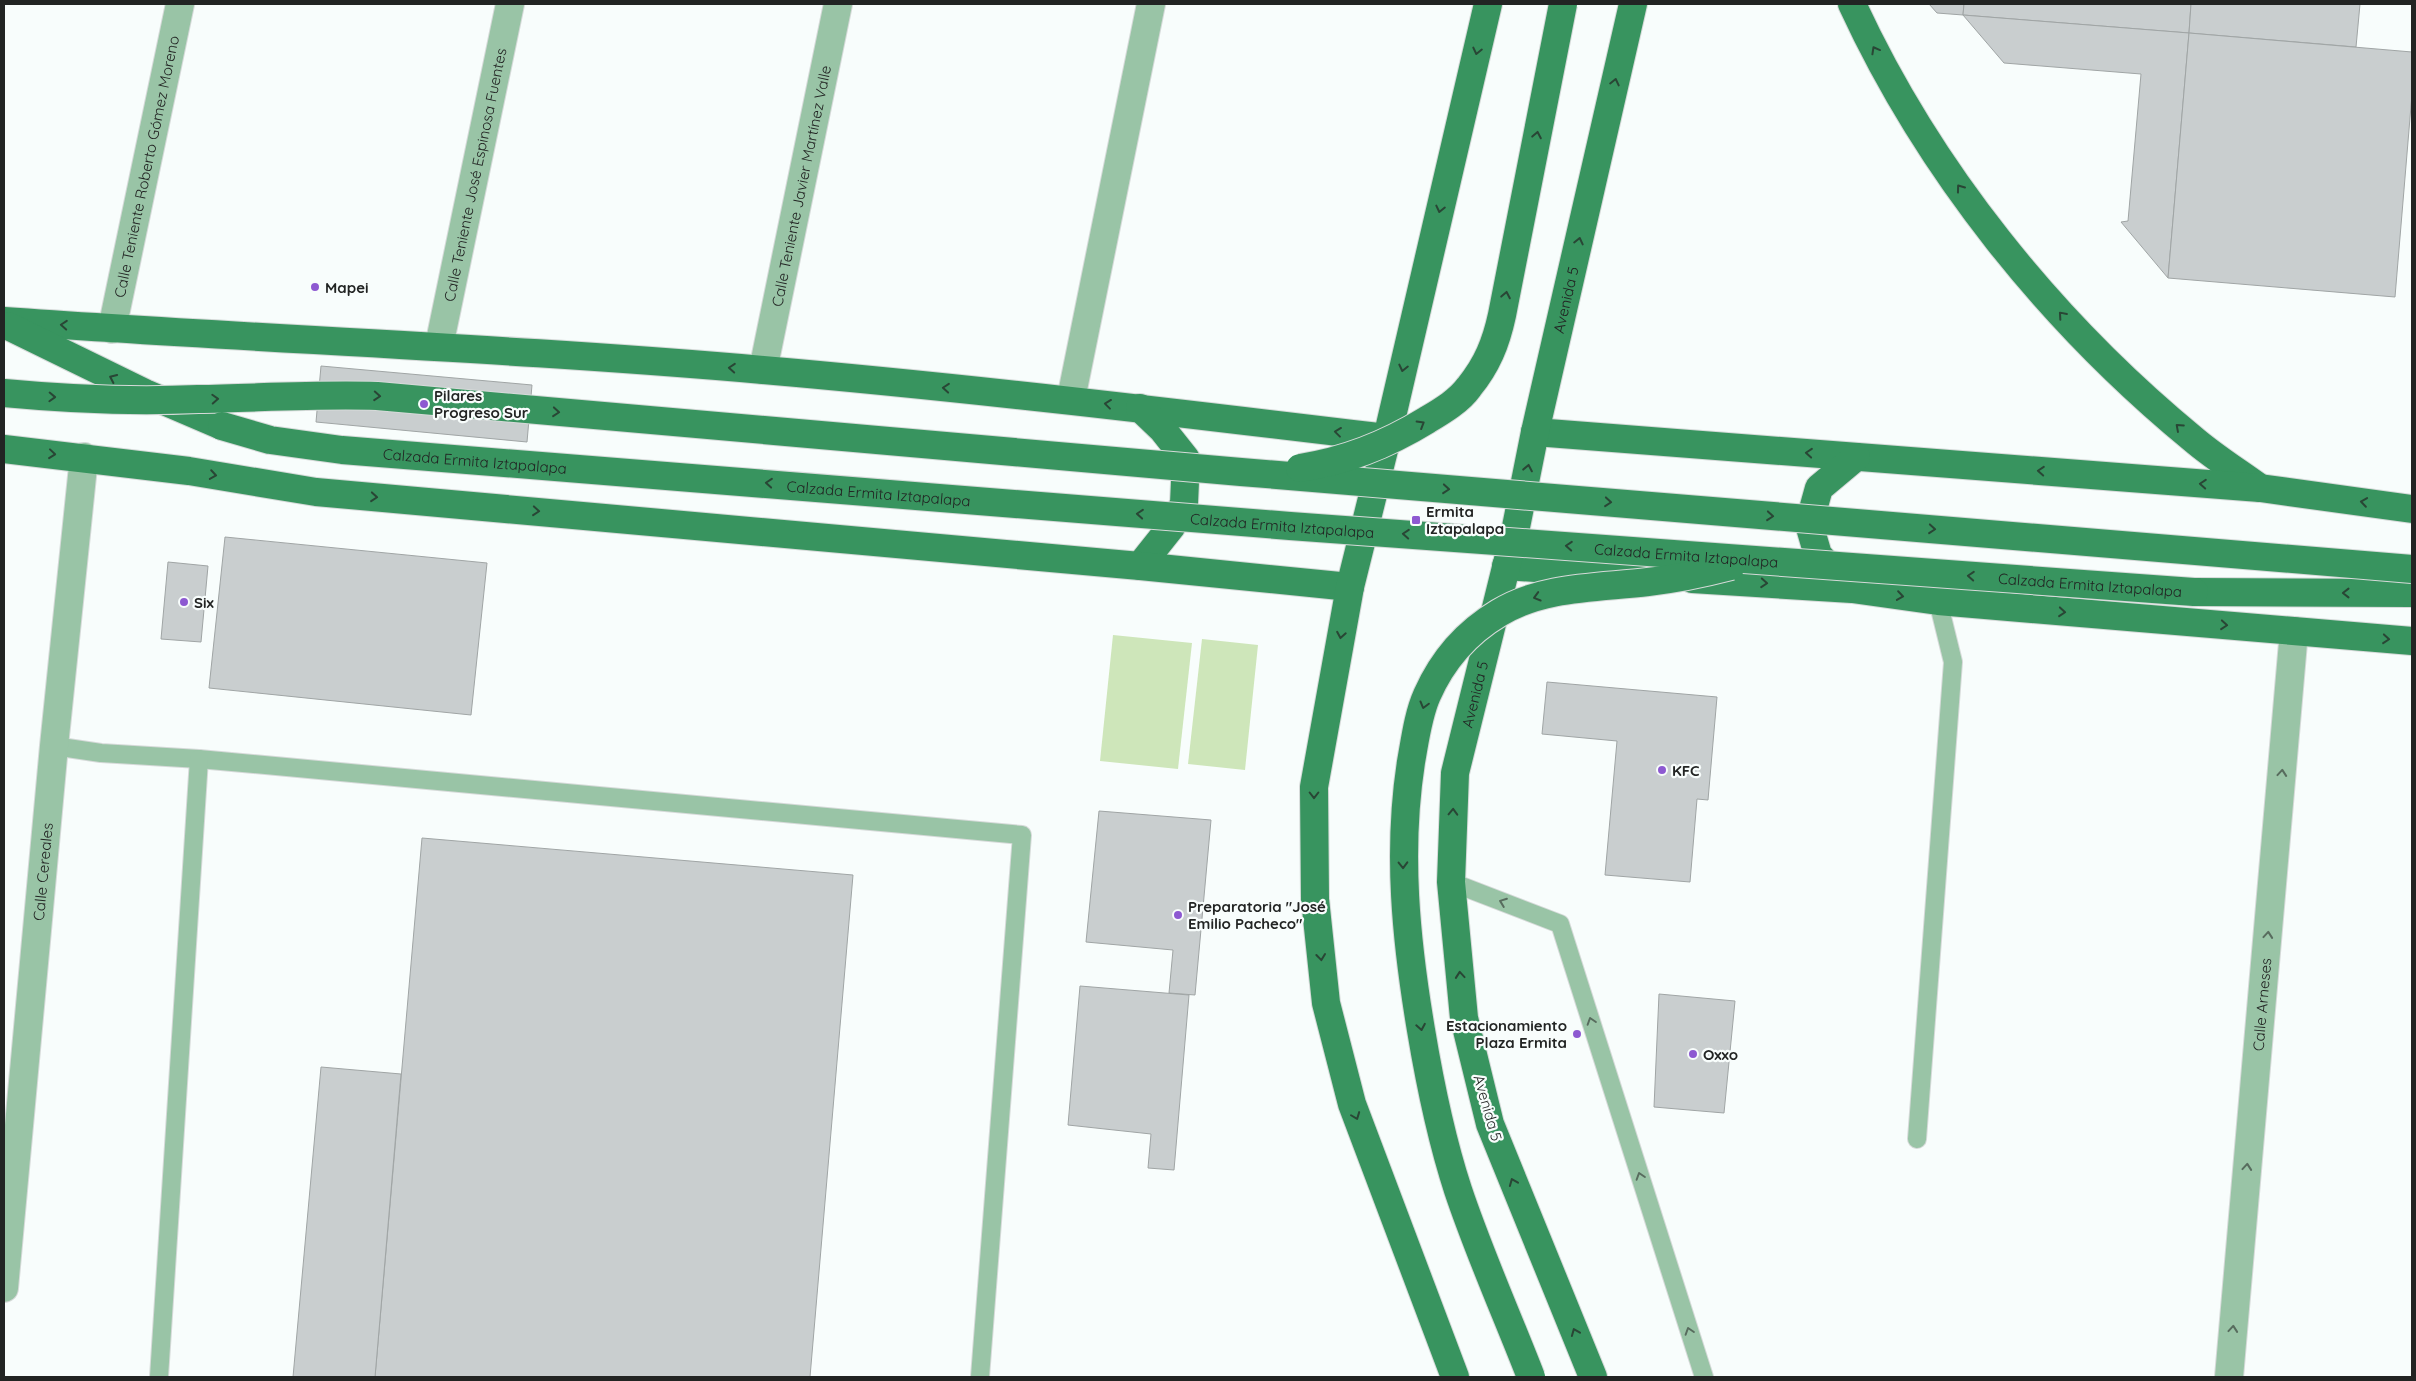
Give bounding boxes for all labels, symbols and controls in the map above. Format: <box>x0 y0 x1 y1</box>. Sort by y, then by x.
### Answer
street label: Calle Teniente Roberto Gómez Moreno <box>109 34 183 299</box>
street label: Calle Teniente José Espinosa Fuentes <box>439 46 510 303</box>
one-way arrow <box>1872 46 1882 55</box>
one-way arrow <box>1472 47 1483 56</box>
street label: Calle Teniente Javier Martínez Valle <box>767 63 835 308</box>
one-way arrow <box>1609 78 1620 87</box>
one-way arrow <box>1532 131 1542 140</box>
one-way arrow <box>1957 184 1966 194</box>
one-way arrow <box>1435 205 1446 214</box>
one-way arrow <box>1573 236 1584 245</box>
street label: Avenida 5 <box>1548 264 1582 335</box>
place label: Mapei <box>325 278 369 297</box>
marker: Mapei <box>309 281 321 293</box>
one-way arrow <box>1501 290 1511 299</box>
one-way arrow <box>2059 311 2068 320</box>
one-way arrow <box>59 320 67 331</box>
one-way arrow <box>728 362 736 373</box>
one-way arrow <box>1398 363 1409 372</box>
one-way arrow <box>109 374 118 384</box>
one-way arrow <box>942 382 950 393</box>
place label: Pilares Progreso Sur <box>434 386 529 422</box>
one-way arrow <box>373 390 381 401</box>
one-way arrow <box>49 392 57 403</box>
one-way arrow <box>211 393 219 404</box>
marker: Pilares Progreso Sur <box>418 398 430 410</box>
one-way arrow <box>1103 399 1111 410</box>
one-way arrow <box>553 406 561 417</box>
one-way arrow <box>1415 420 1424 430</box>
one-way arrow <box>2176 424 2185 433</box>
one-way arrow <box>1334 427 1342 438</box>
street label: Calzada Ermita Iztapalapa <box>382 444 568 477</box>
one-way arrow <box>49 448 57 459</box>
one-way arrow <box>1804 448 1812 459</box>
one-way arrow <box>1522 463 1532 472</box>
one-way arrow <box>2036 466 2044 477</box>
one-way arrow <box>210 469 218 480</box>
street label: Calzada Ermita Iztapalapa <box>786 476 971 510</box>
one-way arrow <box>764 478 772 489</box>
one-way arrow <box>2198 478 2206 489</box>
one-way arrow <box>1443 483 1451 494</box>
one-way arrow <box>371 491 379 502</box>
one-way arrow <box>1605 497 1613 508</box>
one-way arrow <box>2360 497 2368 508</box>
place label: Ermita Iztapalapa <box>1426 502 1504 538</box>
one-way arrow <box>532 506 540 517</box>
one-way arrow <box>1136 508 1144 519</box>
street label: Calzada Ermita Iztapalapa <box>1190 509 1375 542</box>
one-way arrow <box>1767 510 1775 521</box>
marker: Ermita Iztapalapa <box>1410 514 1422 526</box>
one-way arrow <box>1929 523 1937 534</box>
one-way arrow <box>1402 529 1410 540</box>
street label: Calzada Ermita Iztapalapa <box>1594 539 1779 571</box>
one-way arrow <box>1564 541 1572 552</box>
street label: Calzada Ermita Iztapalapa <box>1997 568 2183 601</box>
one-way arrow <box>1967 570 1975 581</box>
one-way arrow <box>1760 578 1768 589</box>
one-way arrow <box>2342 588 2350 598</box>
one-way arrow <box>1897 590 1905 601</box>
one-way arrow <box>1532 591 1541 602</box>
place label: Six <box>194 593 214 612</box>
marker: Six <box>178 596 190 608</box>
one-way arrow <box>2058 606 2066 617</box>
one-way arrow <box>2220 620 2228 631</box>
one-way arrow <box>1336 631 1347 639</box>
one-way arrow <box>2382 633 2390 644</box>
street label: Avenida 5 <box>1457 659 1492 730</box>
one-way arrow <box>1419 700 1430 709</box>
place label: KFC <box>1672 761 1700 780</box>
marker: KFC <box>1656 764 1668 776</box>
one-way arrow <box>2276 769 2287 777</box>
one-way arrow <box>1309 792 1319 799</box>
one-way arrow <box>1448 808 1459 816</box>
street label: Calle Cereales <box>28 822 56 922</box>
one-way arrow <box>1398 862 1408 870</box>
place label: Preparatoria "José Emilio Pacheco" <box>1188 897 1326 933</box>
one-way arrow <box>1499 898 1508 908</box>
marker: Preparatoria "José Emilio Pacheco" <box>1172 909 1184 921</box>
one-way arrow <box>2262 931 2273 939</box>
one-way arrow <box>1315 954 1326 962</box>
street label: Calle Arneses <box>2248 957 2275 1052</box>
one-way arrow <box>1455 970 1466 978</box>
place label: Estacionamiento Plaza Ermita <box>1446 1016 1567 1052</box>
one-way arrow <box>1586 1017 1596 1026</box>
one-way arrow <box>1415 1022 1425 1031</box>
marker: Estacionamiento Plaza Ermita <box>1571 1028 1583 1040</box>
place label: Oxxo <box>1703 1045 1738 1064</box>
marker: Oxxo <box>1687 1048 1699 1060</box>
street label: Avenida 5 <box>1470 1073 1506 1143</box>
one-way arrow <box>1350 1111 1360 1119</box>
one-way arrow <box>2241 1163 2252 1171</box>
one-way arrow <box>1636 1172 1646 1181</box>
one-way arrow <box>1509 1178 1520 1187</box>
one-way arrow <box>2227 1324 2238 1332</box>
one-way arrow <box>1685 1327 1695 1335</box>
one-way arrow <box>1570 1328 1581 1337</box>

